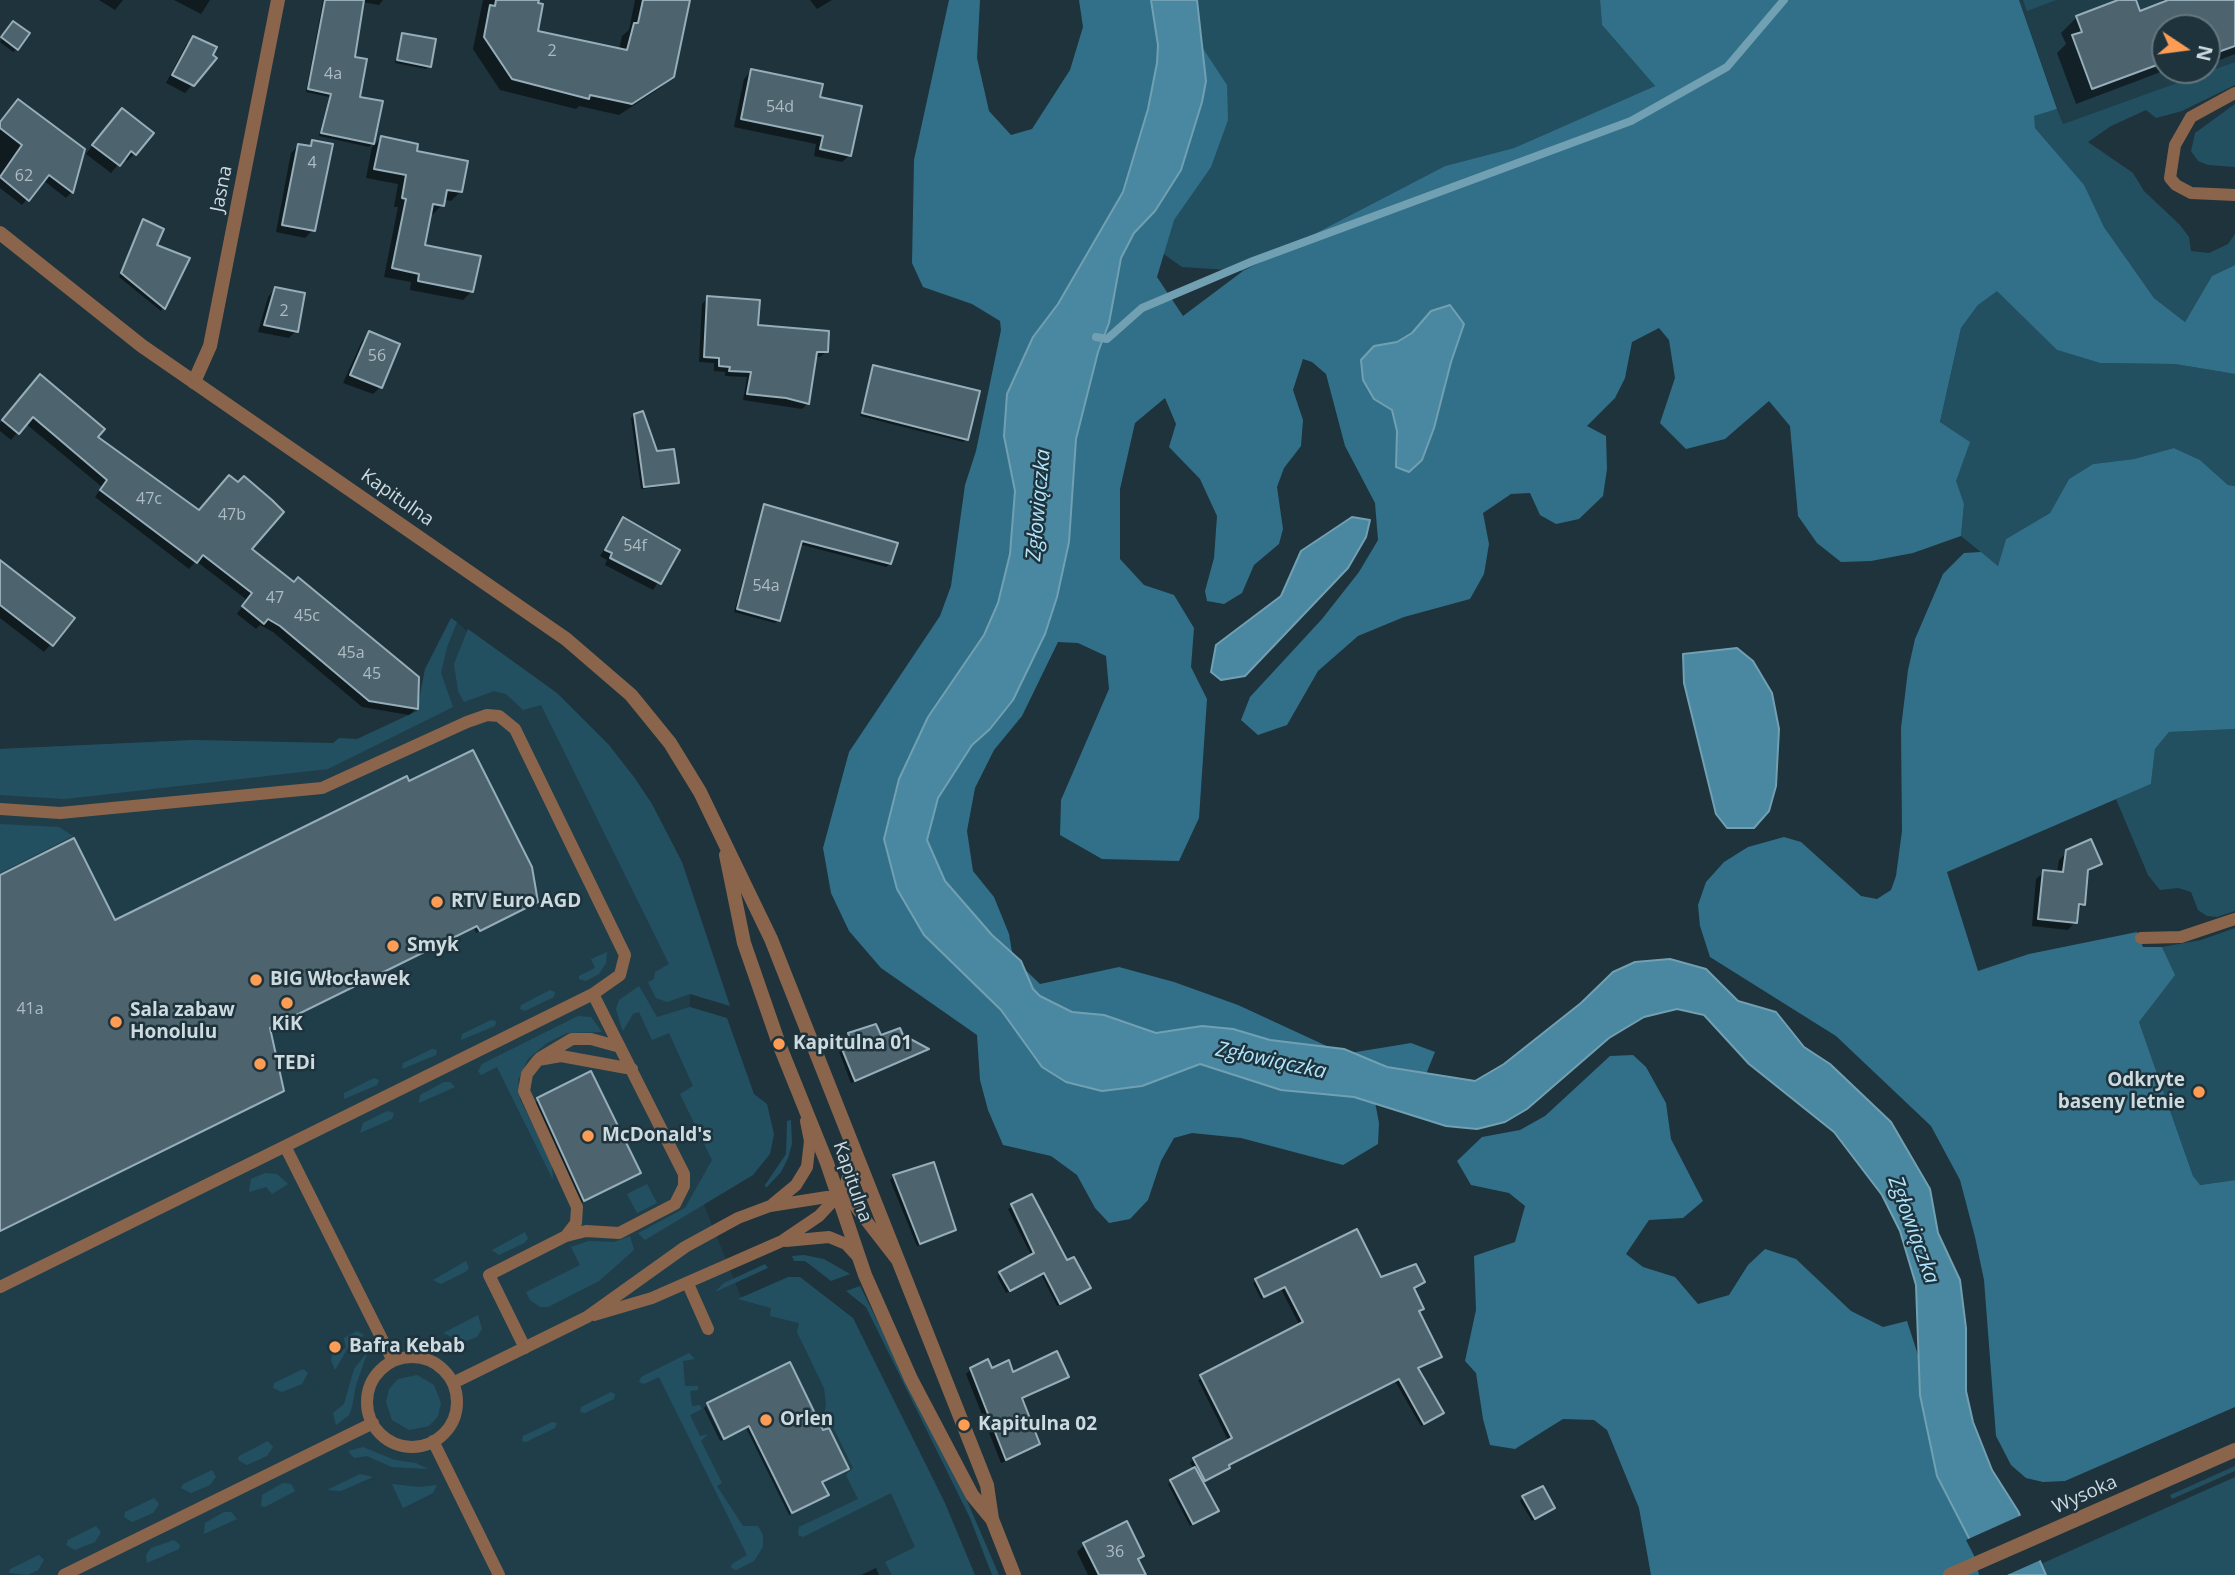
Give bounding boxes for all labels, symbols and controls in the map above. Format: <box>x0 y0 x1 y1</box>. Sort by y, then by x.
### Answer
north arrow <box>2151 14 2221 84</box>
house number: 2 <box>547 41 557 61</box>
text: N <box>2190 43 2219 64</box>
house number: 4a <box>324 64 342 84</box>
house number: 54d <box>766 97 794 117</box>
house number: 4 <box>307 153 317 173</box>
street label: Jasna <box>206 164 238 214</box>
house number: 62 <box>15 166 33 186</box>
house number: 2 <box>279 301 289 321</box>
house number: 56 <box>368 346 386 366</box>
water label: Zgłowiączka <box>1022 448 1056 562</box>
street label: Kapitulna <box>356 465 438 531</box>
house number: 47c <box>136 489 162 509</box>
house number: 47b <box>218 505 246 525</box>
house number: 54f <box>623 536 647 556</box>
house number: 54a <box>752 576 780 596</box>
house number: 47 <box>266 588 284 608</box>
house number: 45c <box>294 606 320 626</box>
house number: 45a <box>337 643 365 663</box>
house number: 45 <box>363 664 381 684</box>
place label: RTV Euro AGD <box>451 891 581 913</box>
marker: RTV Euro AGD <box>429 894 445 910</box>
place label: Smyk <box>407 935 459 957</box>
marker: Smyk <box>385 938 401 954</box>
place label: BIG Włocławek <box>270 969 410 991</box>
marker: BIG Włocławek <box>248 972 264 988</box>
marker: KiK <box>279 995 295 1011</box>
house number: 41a <box>16 999 44 1019</box>
place label: Sala zabaw Honolulu <box>130 1000 235 1044</box>
marker: Sala zabaw Honolulu <box>108 1014 124 1030</box>
place label: KiK <box>271 1014 303 1036</box>
place label: Kapitulna 01 <box>793 1033 912 1055</box>
marker: Kapitulna 01 <box>771 1036 787 1052</box>
water label: Zgłowiączka <box>1213 1037 1329 1085</box>
place label: TEDi <box>274 1053 316 1075</box>
marker: TEDi <box>252 1056 268 1072</box>
place label: Odkryte baseny letnie <box>2058 1070 2185 1114</box>
marker: Odkryte baseny letnie <box>2191 1084 2207 1100</box>
place label: McDonald's <box>602 1125 712 1147</box>
marker: McDonald's <box>580 1128 596 1144</box>
street label: Kapitulna <box>828 1139 876 1225</box>
water label: Zgłowiączka <box>1882 1173 1944 1287</box>
place label: Bafra Kebab <box>349 1336 465 1358</box>
marker: Bafra Kebab <box>327 1339 343 1355</box>
place label: Orlen <box>780 1409 833 1431</box>
marker: Orlen <box>758 1412 774 1428</box>
place label: Kapitulna 02 <box>978 1414 1097 1436</box>
marker: Kapitulna 02 <box>956 1417 972 1433</box>
street label: Wysoka <box>2049 1471 2121 1519</box>
house number: 36 <box>1106 1542 1124 1562</box>

